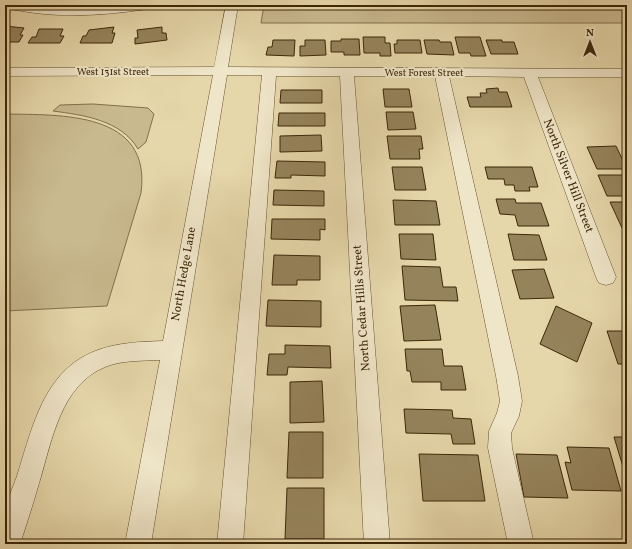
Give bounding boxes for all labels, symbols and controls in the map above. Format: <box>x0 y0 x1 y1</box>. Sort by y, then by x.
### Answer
north arrow <box>570 22 610 62</box>
text: N <box>586 26 594 41</box>
street label: West 131st Street <box>77 65 150 79</box>
street label: West Forest Street <box>384 66 464 80</box>
street label: North Silver Hill Street <box>539 117 597 235</box>
street label: North Hedge Lane <box>168 225 200 322</box>
street label: North Cedar Hills Street <box>350 244 374 372</box>

